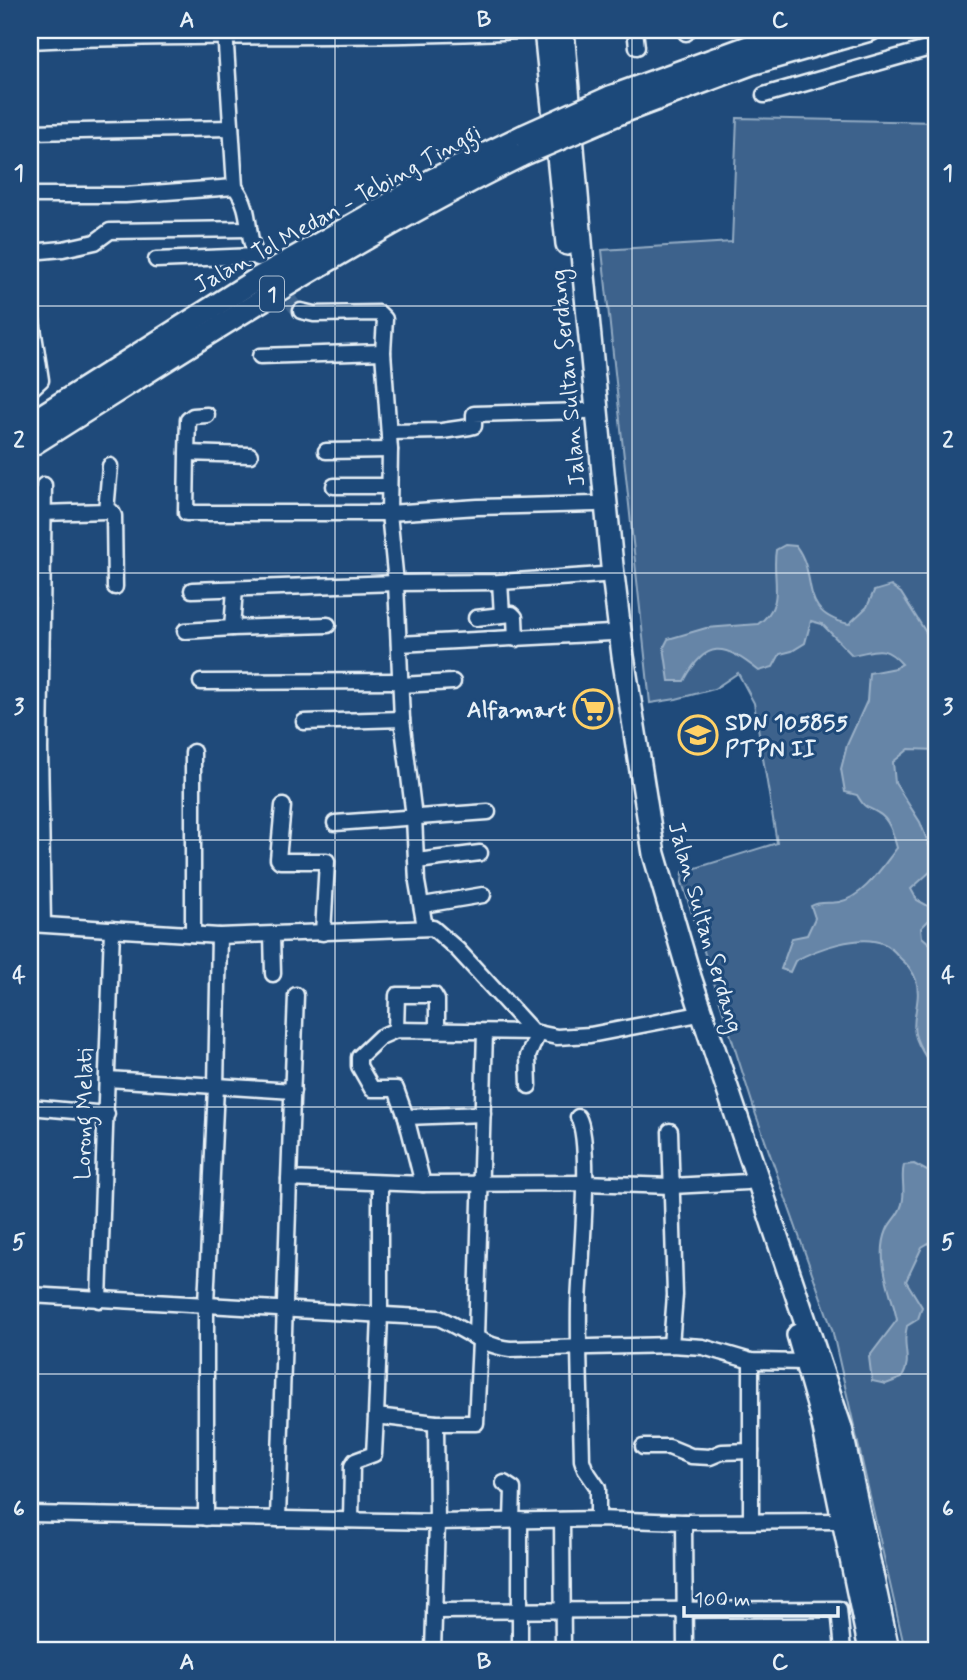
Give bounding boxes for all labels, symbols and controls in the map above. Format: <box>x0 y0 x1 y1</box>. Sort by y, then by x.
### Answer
text: A <box>179 6 195 36</box>
text: B <box>477 6 492 36</box>
text: C <box>772 6 789 36</box>
street label: Jalan Tol Medan - Tebing Tinggi <box>189 118 488 303</box>
text: 1 <box>14 159 24 189</box>
text: 1 <box>943 159 953 189</box>
street label: Jalan Sultan Serdang <box>545 268 595 488</box>
road number: 1 <box>260 276 284 312</box>
text: 2 <box>13 426 25 456</box>
text: 2 <box>942 426 954 456</box>
supermarket icon: Alfamart <box>572 688 614 730</box>
text: 3 <box>14 693 25 723</box>
text: 3 <box>943 693 954 723</box>
place label: Alfamart <box>467 696 566 726</box>
place label: SDN 105855 PTPN II <box>725 709 848 765</box>
school or university icon: SDN 105855 PTPN II <box>677 714 719 756</box>
street label: Jalan Sultan Serdang <box>658 818 749 1037</box>
text: 4 <box>12 961 26 991</box>
text: 4 <box>941 961 955 991</box>
street label: Lorong Melati <box>69 1048 103 1180</box>
text: 5 <box>12 1228 26 1258</box>
text: 5 <box>941 1228 955 1258</box>
text: 6 <box>13 1495 25 1525</box>
text: 6 <box>942 1495 954 1525</box>
scale bar <box>684 1575 838 1619</box>
text: 100 m <box>694 1586 750 1614</box>
text: A <box>179 1648 195 1678</box>
text: B <box>477 1648 492 1678</box>
text: C <box>772 1648 789 1678</box>

